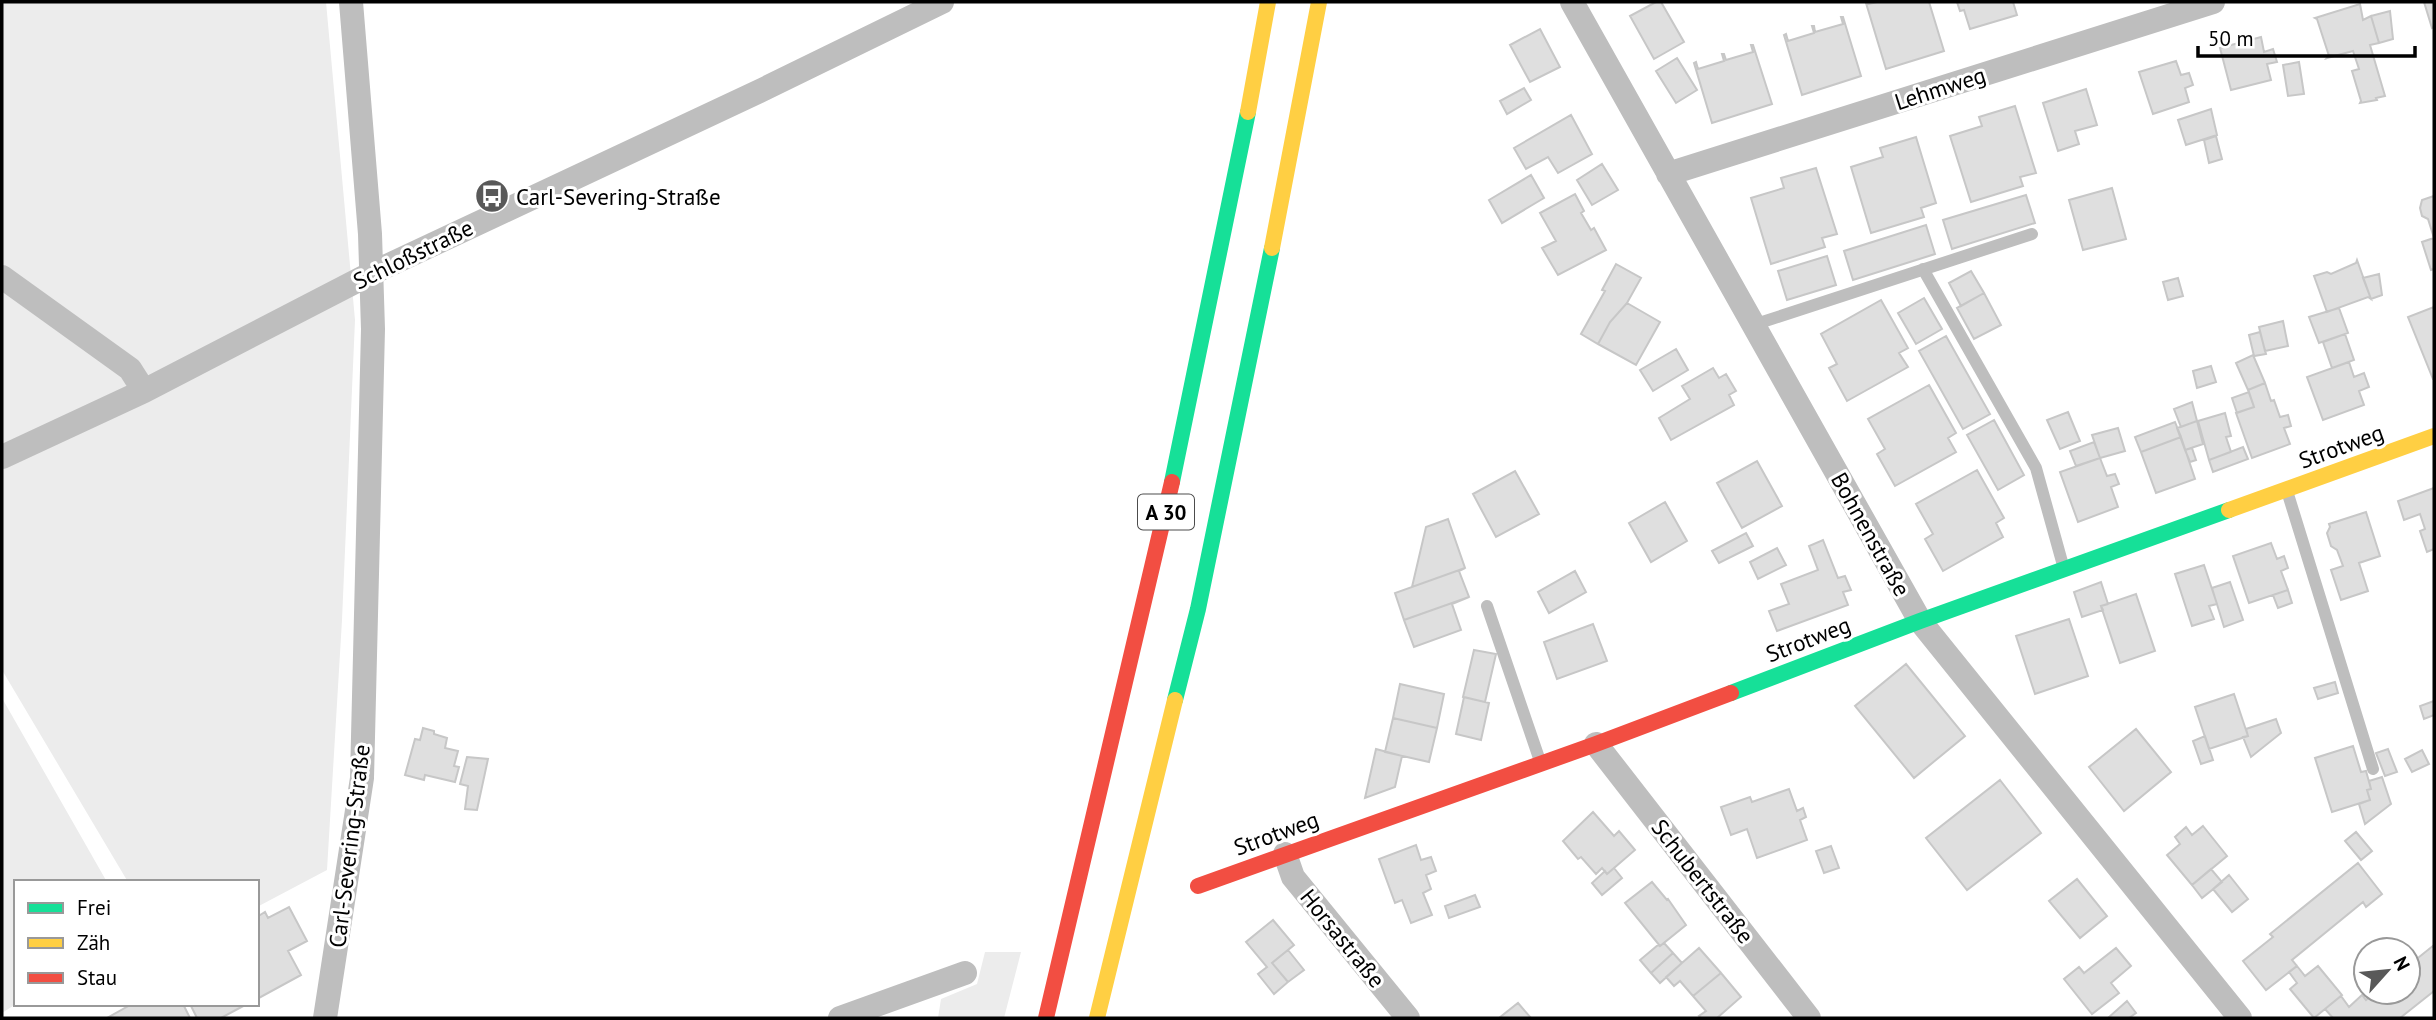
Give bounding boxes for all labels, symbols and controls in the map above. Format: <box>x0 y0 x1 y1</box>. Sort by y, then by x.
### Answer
scale bar <box>2198 14 2415 58</box>
text: 50 m <box>2208 25 2254 52</box>
street label: Lehmweg <box>1891 60 1989 116</box>
bus stop icon: Carl-Severing-Straße <box>473 177 511 215</box>
place label: Carl-Severing-Straße <box>516 182 721 211</box>
street label: Schloßstraße <box>348 213 478 295</box>
street label: Strotweg <box>2295 417 2387 475</box>
street label: Bohnenstraße <box>1825 467 1917 601</box>
road number: A 30 <box>1138 494 1194 530</box>
street label: Strotweg <box>1762 610 1854 668</box>
street label: Carl-Severing-Straße <box>322 743 376 949</box>
street label: Strotweg <box>1230 804 1322 862</box>
street label: Schubertstraße <box>1645 813 1761 949</box>
legend <box>14 880 259 1006</box>
street label: Horsastraße <box>1294 883 1392 993</box>
text: Frei <box>77 894 111 921</box>
text: Zäh <box>77 929 110 956</box>
north arrow <box>2352 936 2422 1006</box>
text: N <box>2389 952 2416 974</box>
text: Stau <box>77 964 117 991</box>

